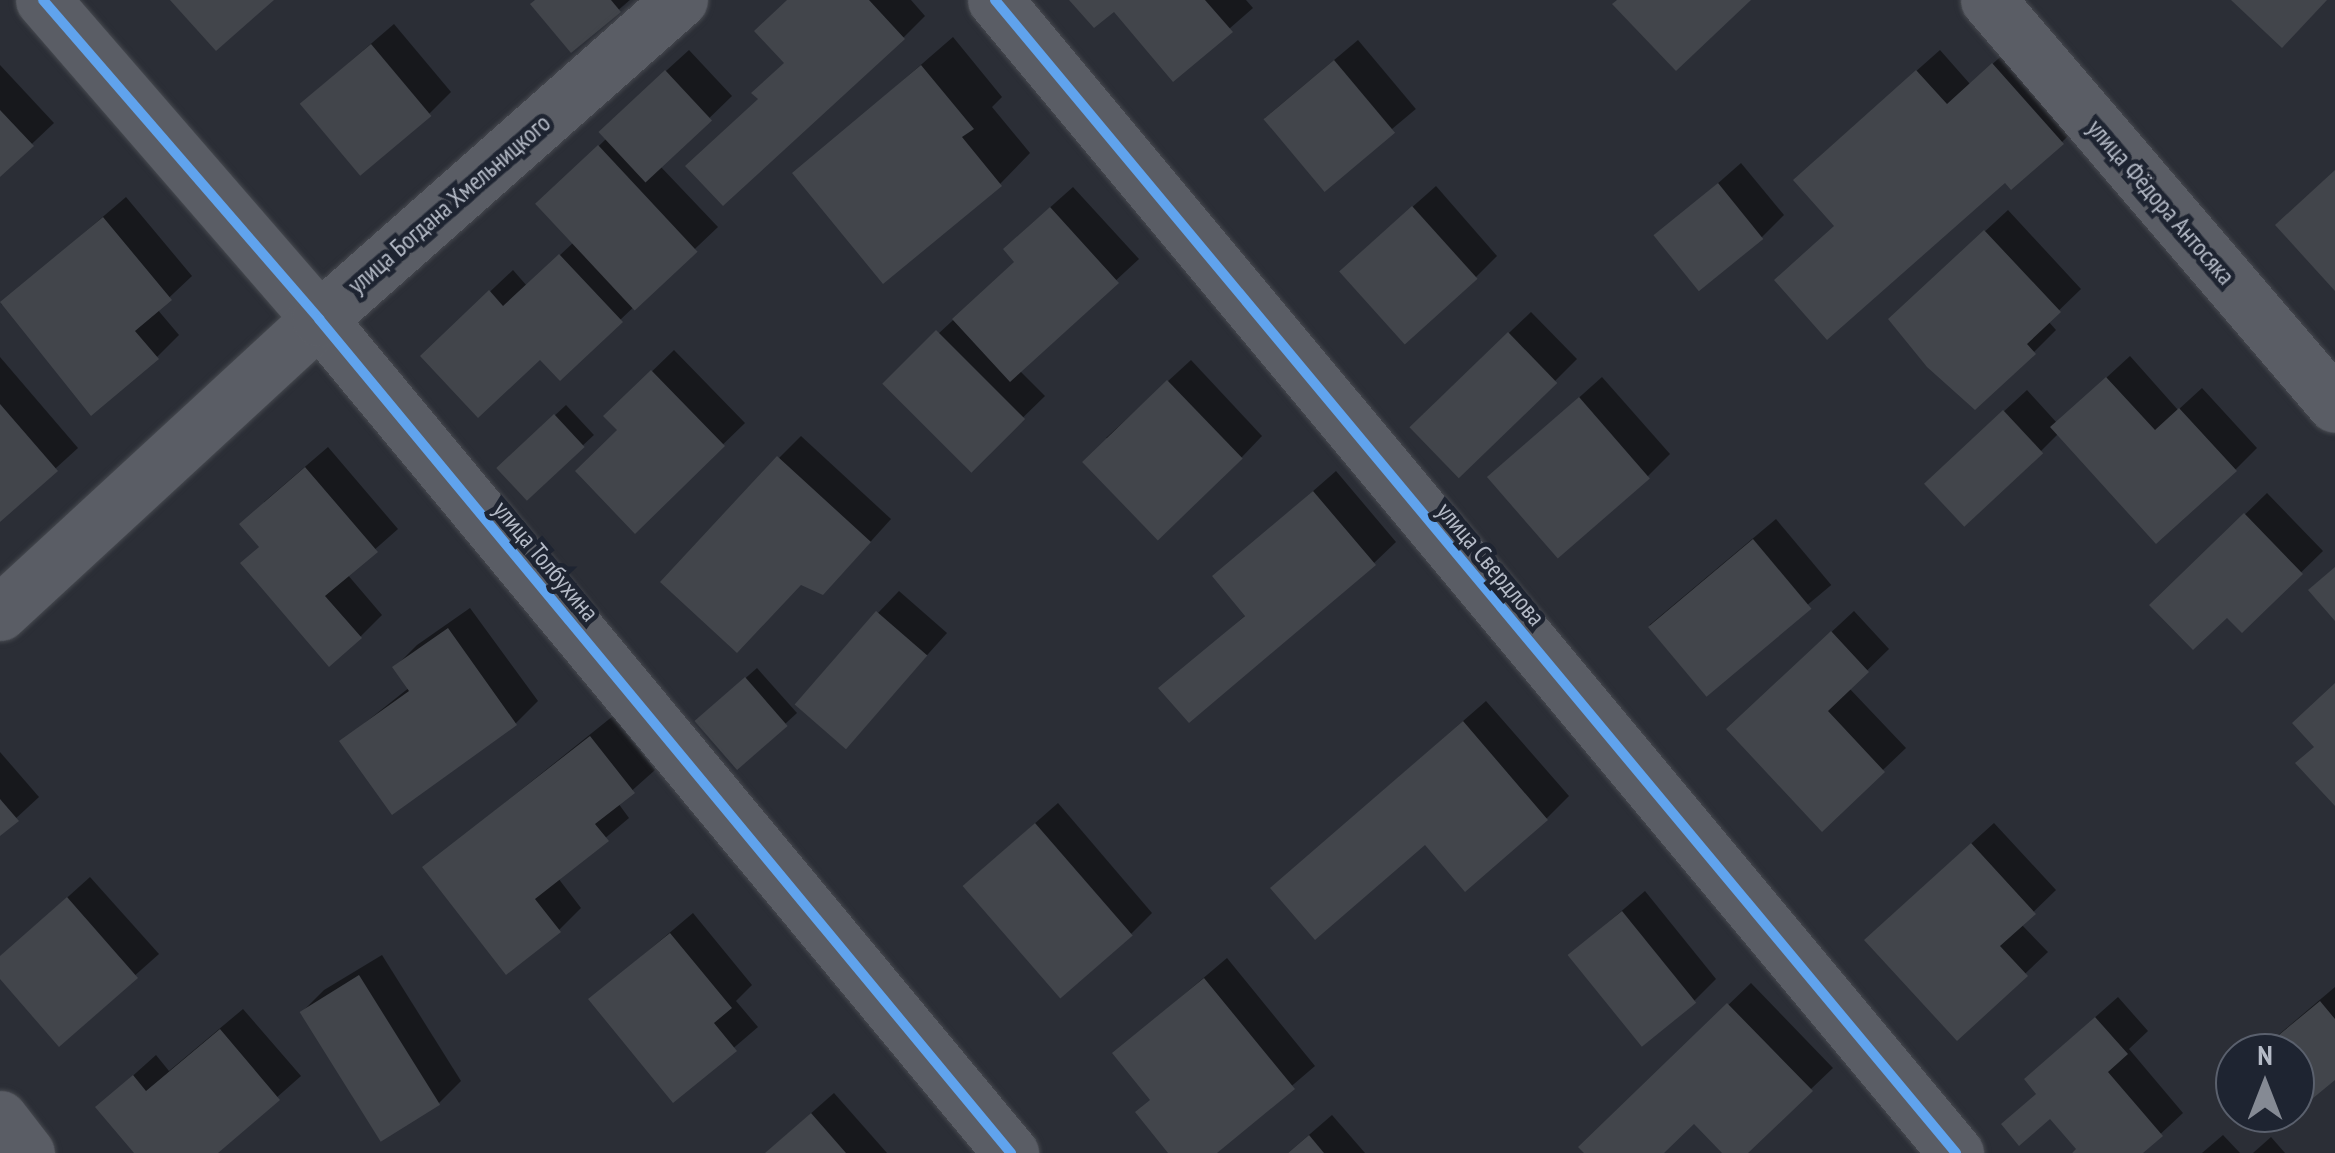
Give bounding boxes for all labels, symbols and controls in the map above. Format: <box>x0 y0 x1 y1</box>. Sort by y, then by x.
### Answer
street label: улица Богдана Хмельницкого <box>342 108 556 300</box>
street label: улица Фёдора Антосяка <box>2081 113 2241 291</box>
street label: улица Толбухина <box>487 495 605 627</box>
street label: улица Свердлова <box>1431 496 1551 632</box>
north arrow <box>2215 1033 2315 1133</box>
text: N <box>2257 1036 2273 1073</box>

